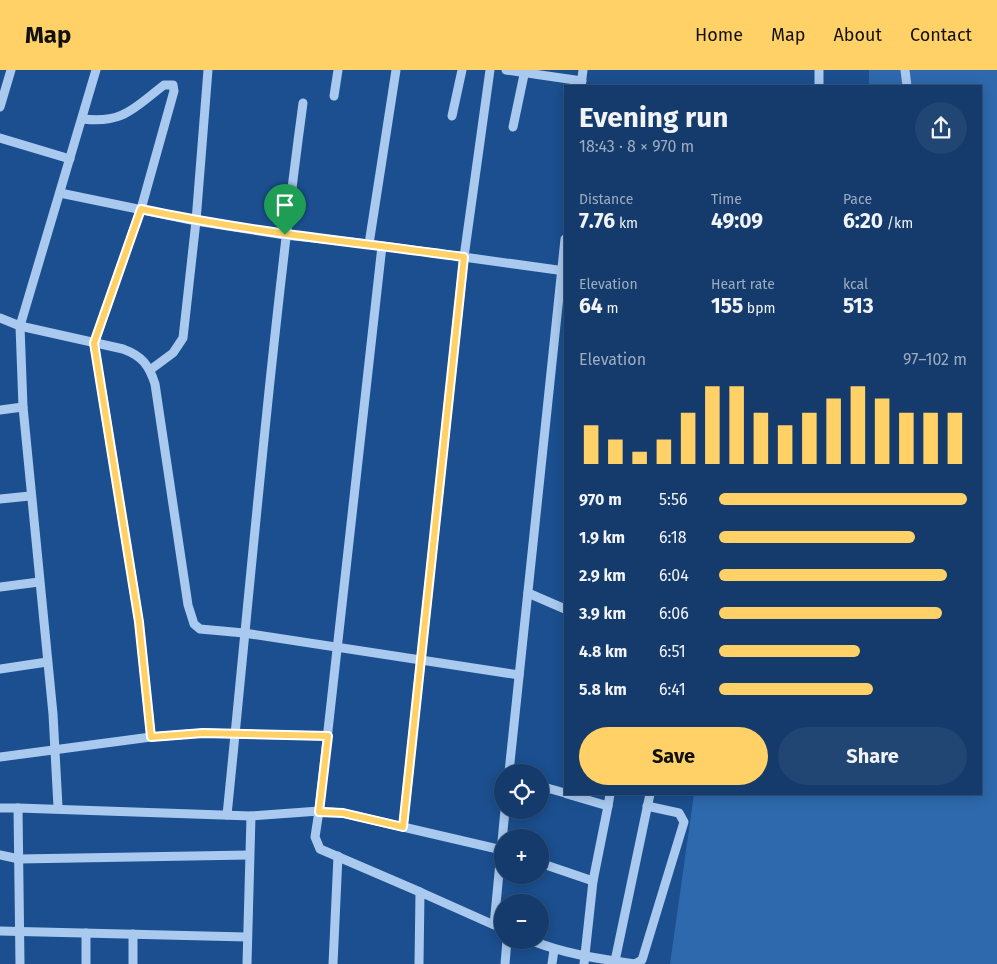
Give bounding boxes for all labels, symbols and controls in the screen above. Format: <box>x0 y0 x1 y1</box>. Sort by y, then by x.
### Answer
text: Map <box>25 21 71 49</box>
text: Home <box>695 24 743 46</box>
text: Map <box>771 24 805 46</box>
text: About <box>833 24 882 46</box>
text: Contact <box>910 24 972 46</box>
text: Evening run <box>579 101 728 134</box>
button: share <box>915 102 967 154</box>
text: 18:43 · 8 × 970 m <box>579 137 694 156</box>
pin <box>264 184 306 235</box>
icon: arrive <box>271 191 299 219</box>
text: Distance <box>579 191 633 208</box>
text: Time <box>711 191 742 208</box>
text: Pace <box>843 191 872 208</box>
text: 7.76 <box>579 208 615 234</box>
text: 49:09 <box>711 208 763 234</box>
text: 6:20 <box>843 208 883 234</box>
text: km <box>615 215 638 232</box>
text: /km <box>883 215 913 232</box>
text: Elevation <box>579 276 638 293</box>
text: Heart rate <box>711 276 775 293</box>
text: kcal <box>843 276 868 293</box>
text: 64 <box>579 293 603 319</box>
text: 155 <box>711 293 743 319</box>
text: 513 <box>843 293 874 319</box>
text: m <box>603 300 618 317</box>
text: bpm <box>743 300 776 317</box>
text: Elevation <box>579 350 646 369</box>
text: 97–102 m <box>903 350 967 369</box>
text: 970 m <box>579 490 622 509</box>
text: 5:56 <box>659 490 687 509</box>
text: 1.9 km <box>579 528 625 547</box>
text: 6:18 <box>659 528 686 547</box>
text: 2.9 km <box>579 566 626 585</box>
text: 6:04 <box>659 566 689 585</box>
text: 3.9 km <box>579 604 626 623</box>
text: 6:06 <box>659 604 689 623</box>
text: 4.8 km <box>579 642 627 661</box>
text: 6:51 <box>659 642 686 661</box>
text: 5.8 km <box>579 680 627 699</box>
text: 6:41 <box>659 680 686 699</box>
button: Save <box>579 727 768 785</box>
button: Share <box>778 727 967 785</box>
map controls <box>494 764 549 949</box>
button: locate <box>494 764 549 819</box>
button: + <box>494 829 549 884</box>
button: − <box>494 894 549 949</box>

